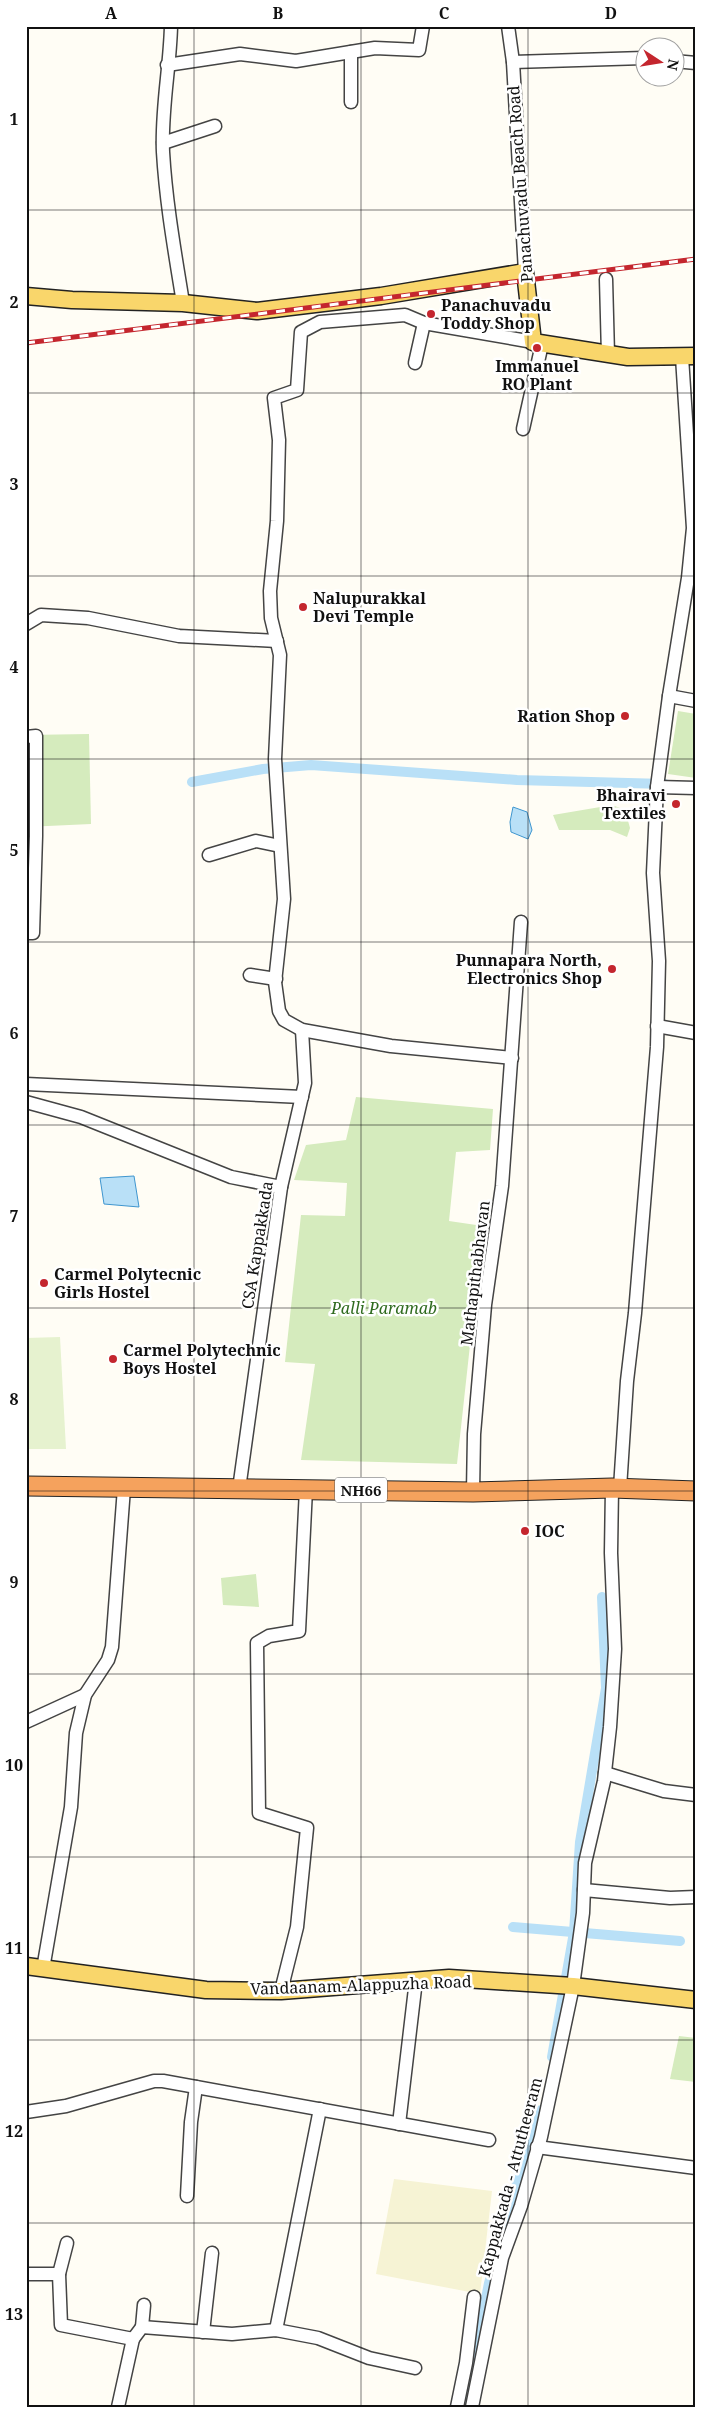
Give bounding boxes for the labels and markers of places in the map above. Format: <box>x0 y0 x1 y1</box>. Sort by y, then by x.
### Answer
place label: Panachuvadu Toddy Shop <box>441 294 552 334</box>
marker: Panachuvadu Toddy Shop <box>425 308 437 320</box>
marker: Immanuel RO Plant <box>531 342 543 354</box>
place label: Immanuel RO Plant <box>495 355 579 395</box>
place label: Nalupurakkal Devi Temple <box>313 587 426 627</box>
marker: Nalupurakkal Devi Temple <box>297 601 309 613</box>
place label: Ration Shop <box>517 705 615 727</box>
marker: Ration Shop <box>619 710 631 722</box>
place label: Bhairavi Textiles <box>596 784 666 824</box>
marker: Bhairavi Textiles <box>670 798 682 810</box>
place label: Punnapara North, Electronics Shop <box>456 949 602 989</box>
marker: Punnapara North, Electronics Shop <box>606 963 618 975</box>
place label: Carmel Polytecnic Girls Hostel <box>54 1263 201 1303</box>
marker: Carmel Polytecnic Girls Hostel <box>38 1277 50 1289</box>
place label: Carmel Polytechnic Boys Hostel <box>123 1339 281 1379</box>
marker: Carmel Polytechnic Boys Hostel <box>107 1353 119 1365</box>
place label: IOC <box>535 1520 565 1542</box>
marker: IOC <box>519 1525 531 1537</box>

